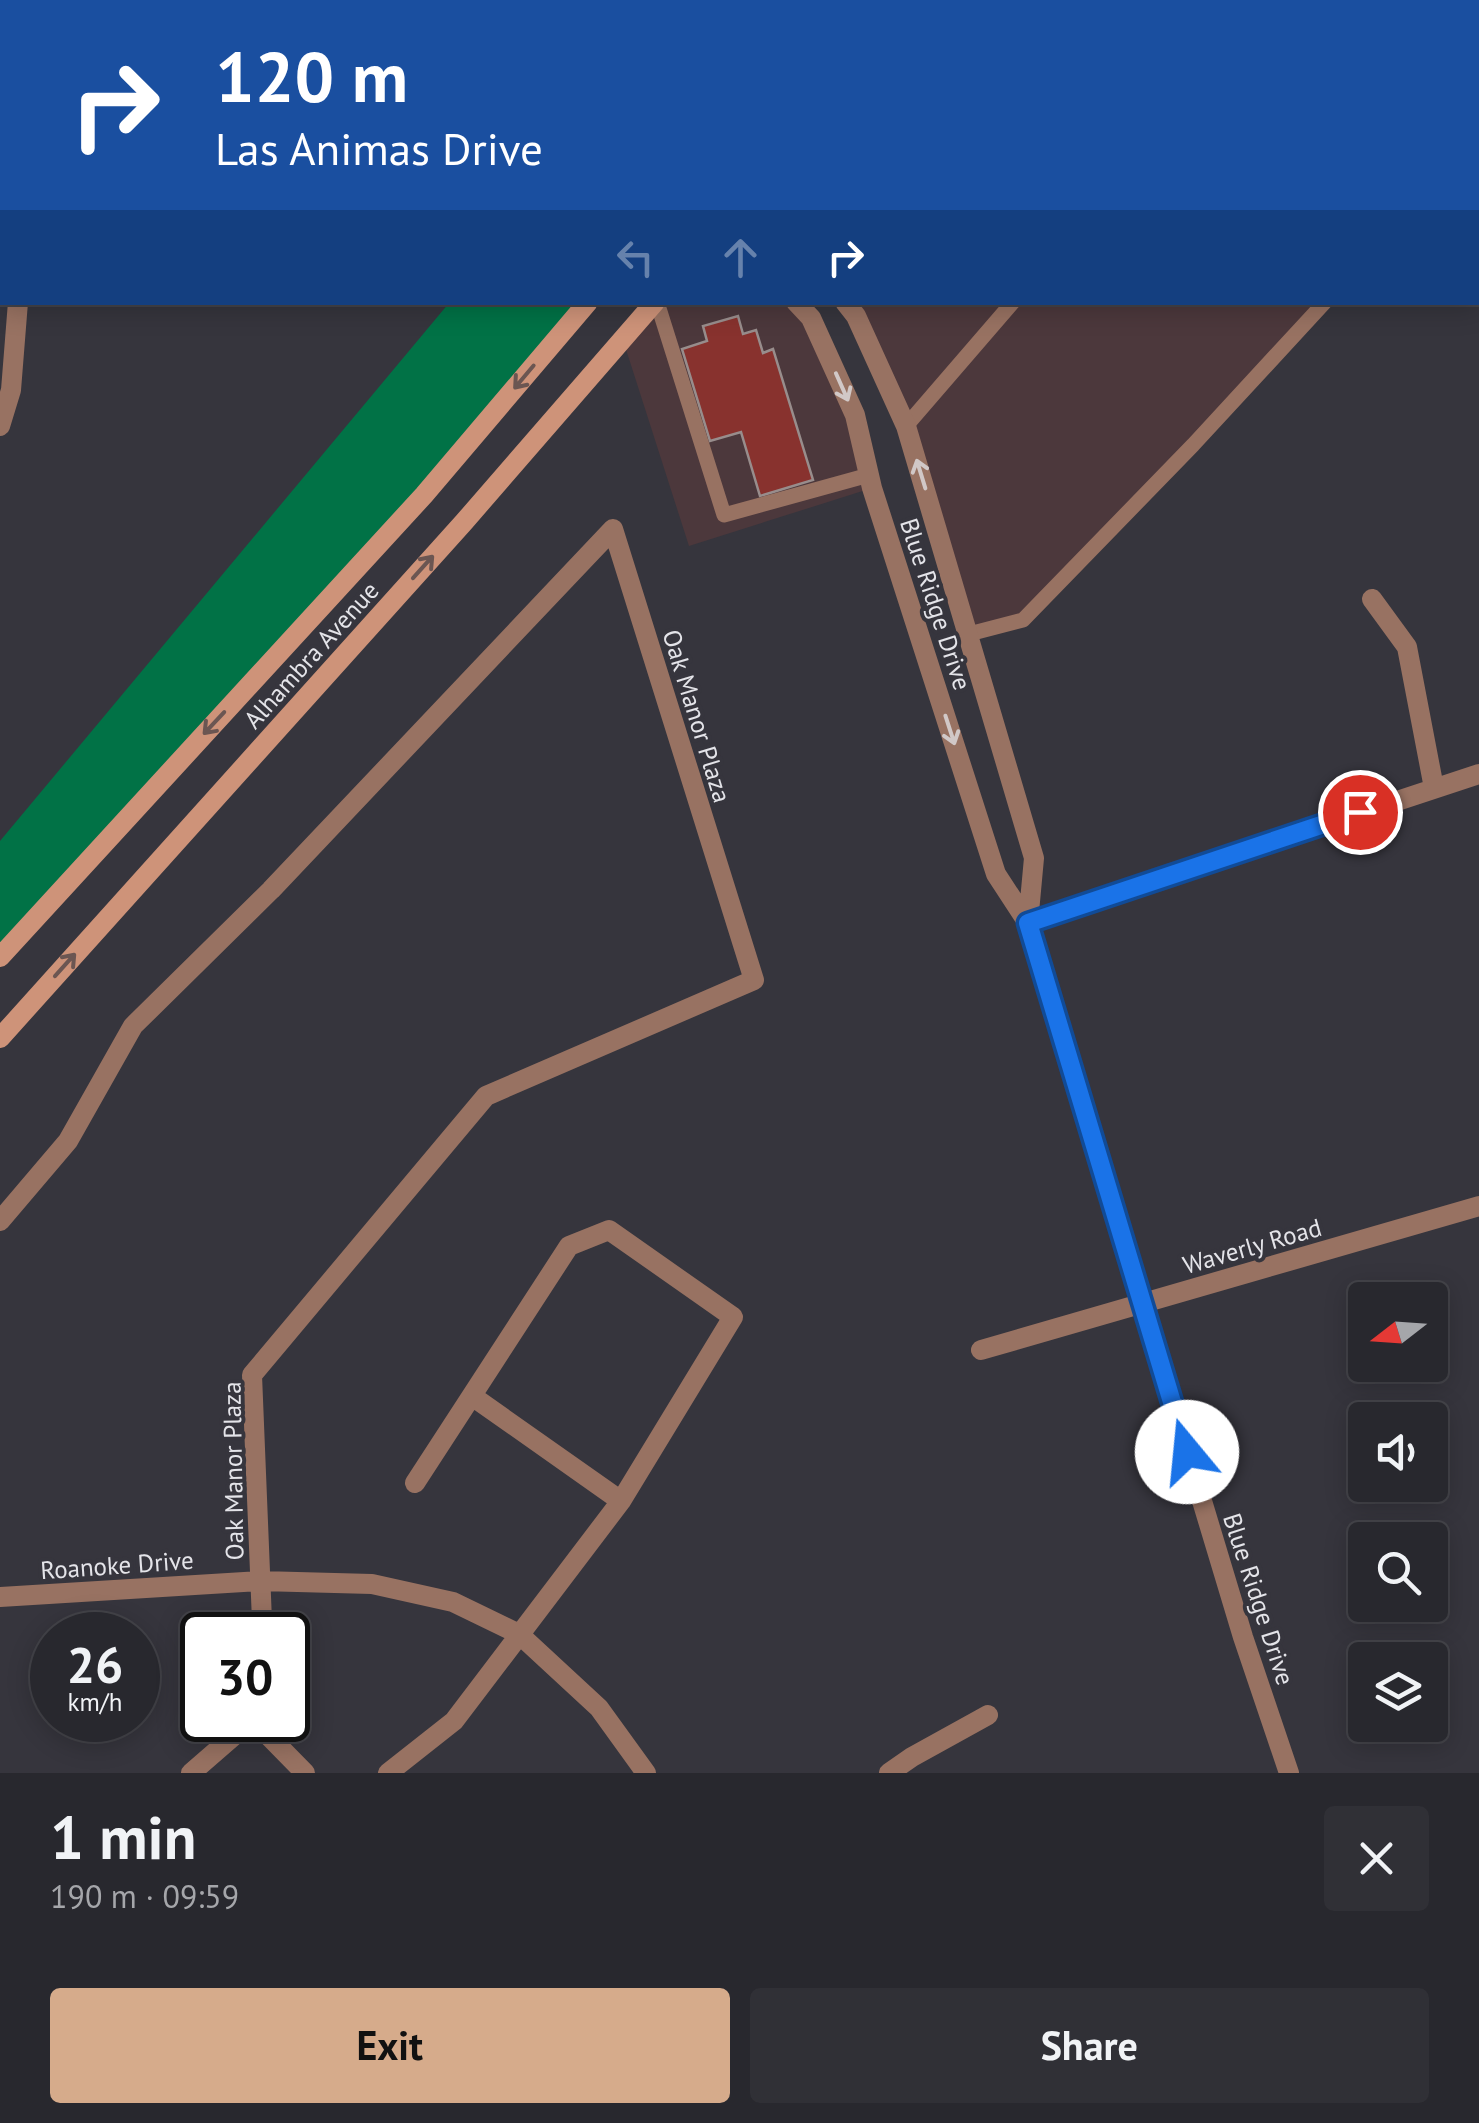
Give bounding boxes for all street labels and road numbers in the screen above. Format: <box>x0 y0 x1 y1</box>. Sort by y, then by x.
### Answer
street label: Blue Ridge Drive <box>893 514 979 694</box>
street label: Alhambra Avenue <box>237 575 385 735</box>
street label: Oak Manor Plaza <box>656 626 738 806</box>
street label: Waverly Road <box>1179 1211 1325 1281</box>
street label: Oak Manor Plaza <box>215 1381 251 1561</box>
street label: Blue Ridge Drive <box>1216 1509 1302 1689</box>
street label: Roanoke Drive <box>39 1544 195 1586</box>

